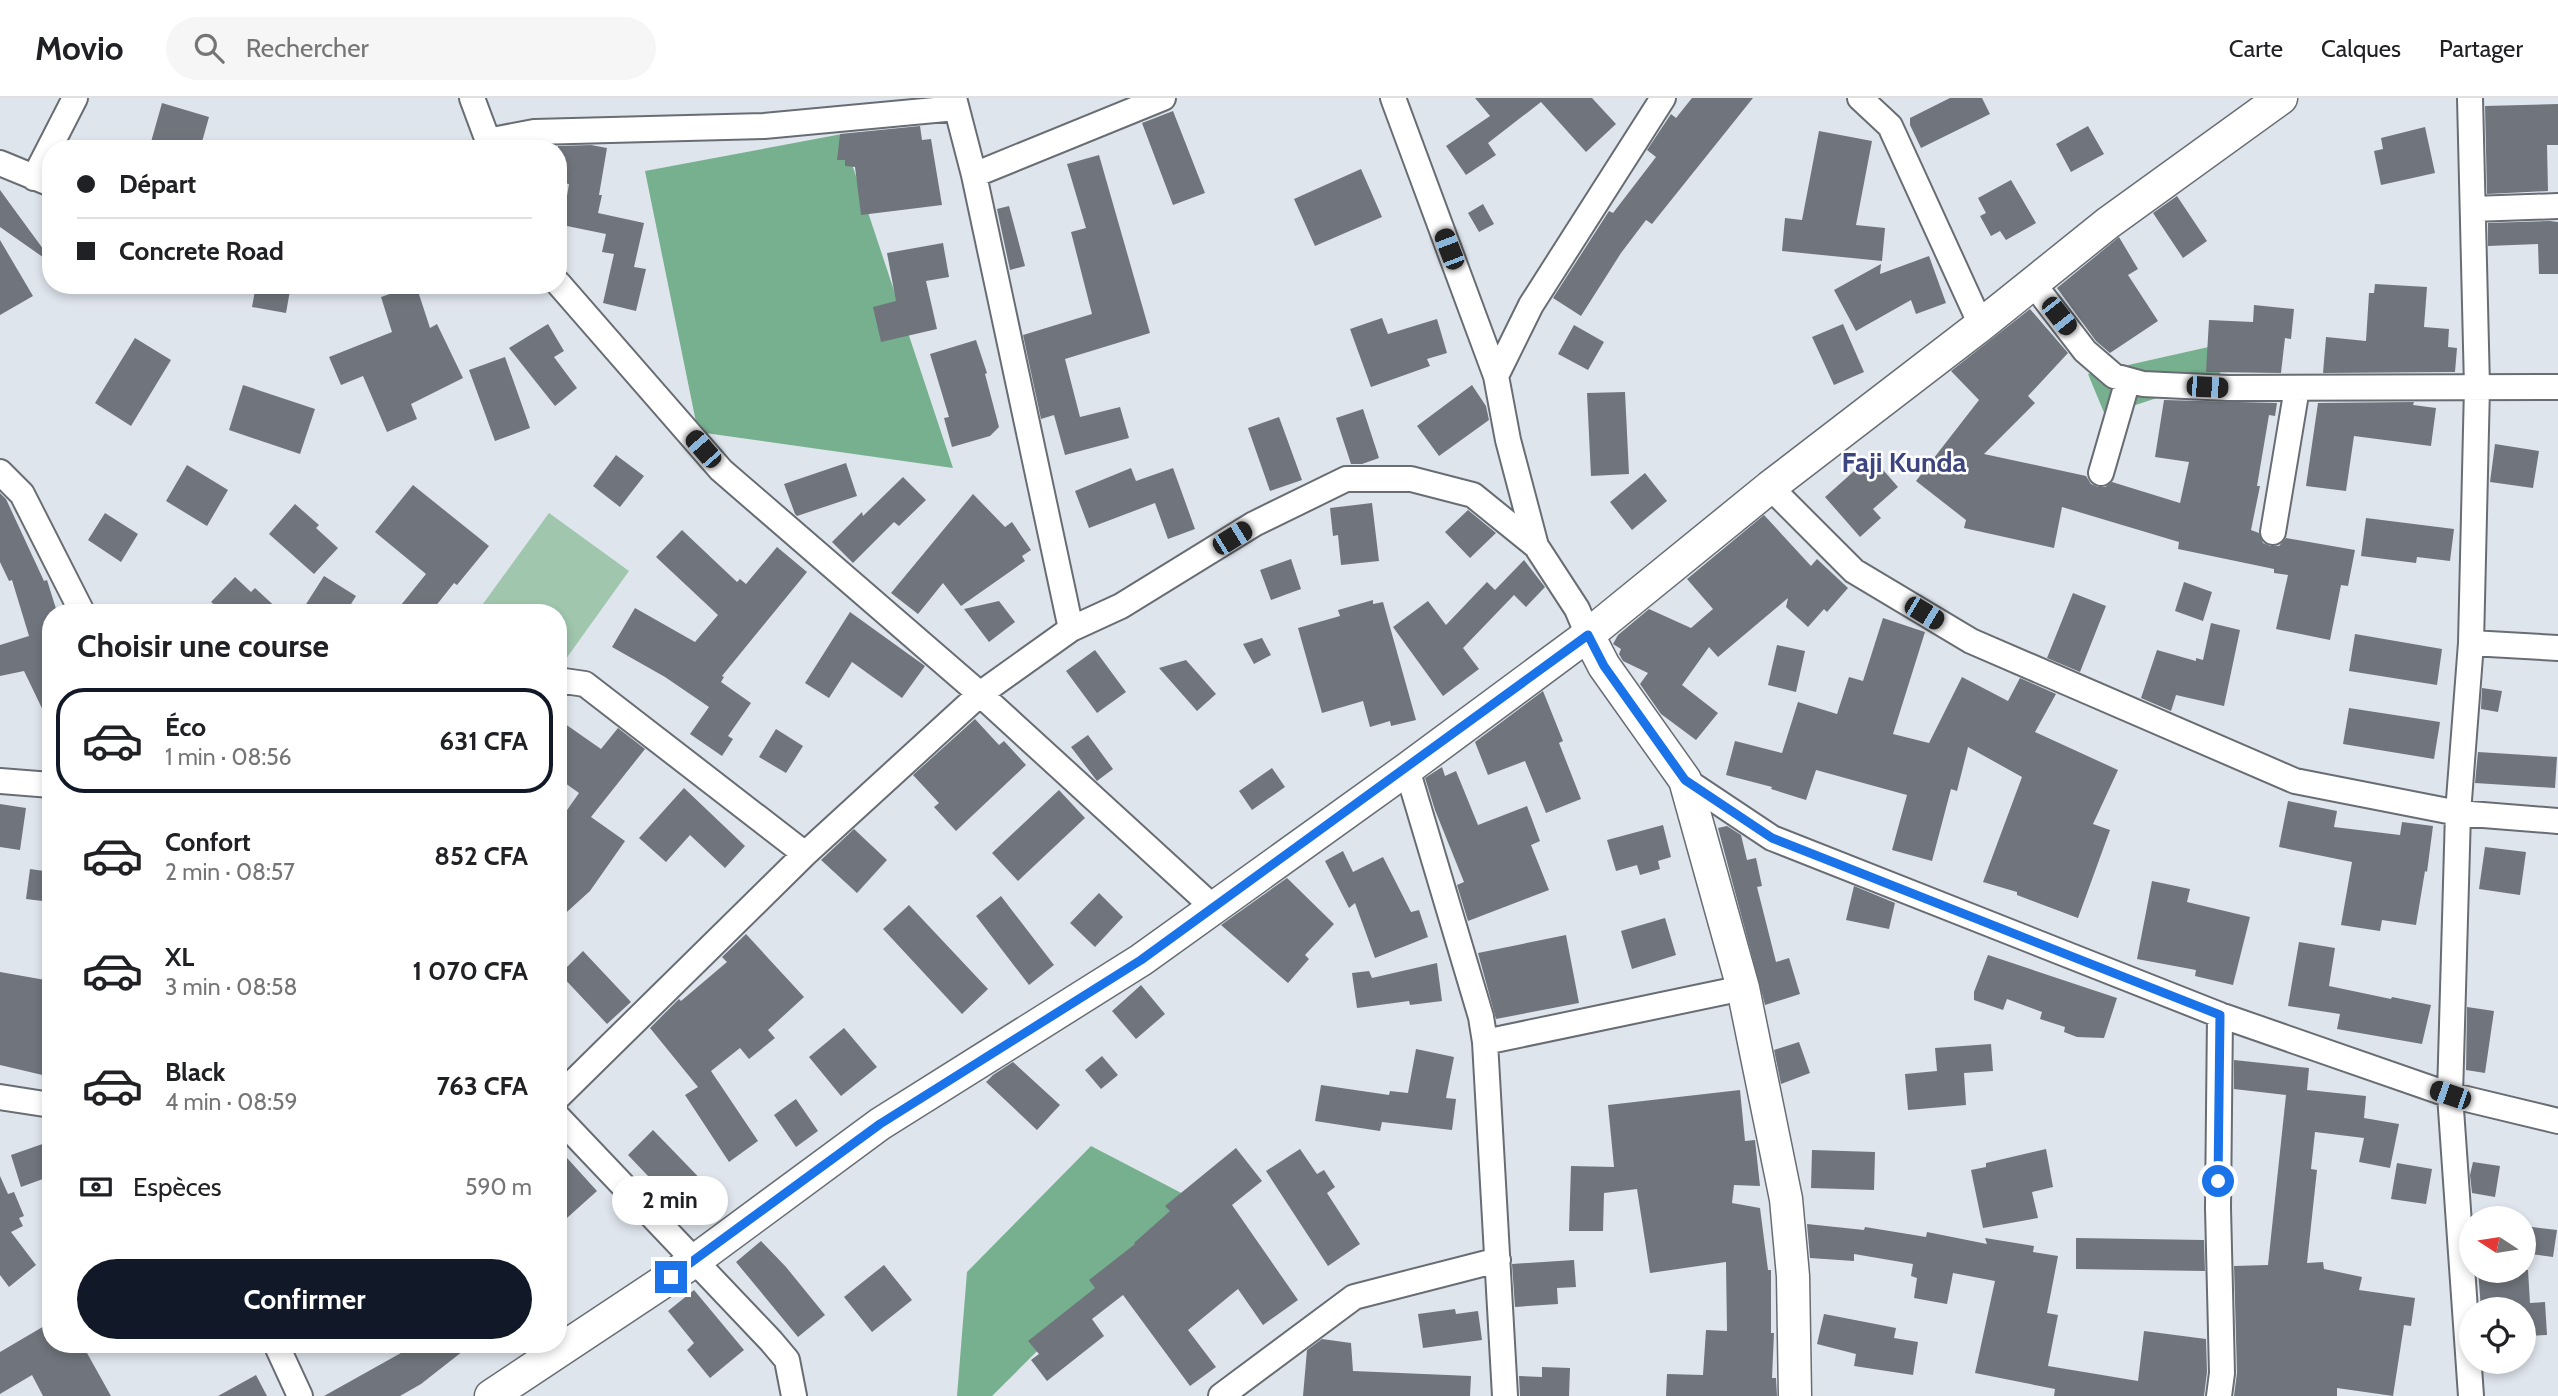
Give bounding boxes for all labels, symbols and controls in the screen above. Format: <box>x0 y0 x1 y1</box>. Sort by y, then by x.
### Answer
search box <box>166 17 656 80</box>
text: Movio <box>35 28 124 68</box>
icon: search <box>190 29 228 67</box>
text: Rechercher <box>246 32 369 64</box>
text: Carte <box>2229 34 2283 63</box>
text: Calques <box>2321 34 2401 63</box>
text: Partager <box>2439 34 2523 63</box>
text: Départ <box>119 168 196 200</box>
car <box>1432 226 1467 272</box>
text: Concrete Road <box>119 235 284 267</box>
car <box>2038 293 2081 339</box>
car <box>2186 375 2229 399</box>
car <box>682 426 725 472</box>
district label: Faji Kunda <box>1842 445 1966 479</box>
car <box>1209 518 1256 558</box>
car <box>1901 593 1948 633</box>
text: Choisir une course <box>77 626 329 665</box>
icon: car <box>81 709 144 772</box>
text: Éco <box>165 711 206 743</box>
text: 631 CFA <box>440 725 528 757</box>
text: 1 min · 08:56 <box>165 743 292 771</box>
icon: car <box>81 824 144 887</box>
text: Confort <box>165 826 251 858</box>
text: 852 CFA <box>434 840 528 872</box>
text: 2 min · 08:57 <box>165 858 295 886</box>
icon: car <box>81 939 144 1002</box>
text: XL <box>165 941 194 973</box>
text: 1 070 CFA <box>413 955 528 987</box>
text: 3 min · 08:58 <box>165 973 298 1001</box>
icon: car <box>81 1054 144 1117</box>
text: Black <box>165 1056 225 1088</box>
text: 763 CFA <box>436 1070 528 1102</box>
car <box>2427 1078 2474 1112</box>
text: 4 min · 08:59 <box>165 1088 297 1116</box>
route start <box>2202 1165 2234 1197</box>
icon: cash <box>77 1168 115 1206</box>
text: Espèces <box>133 1171 222 1203</box>
text: 590 m <box>465 1173 532 1201</box>
callout: 2 min <box>613 1176 729 1224</box>
text: 2 min <box>642 1186 698 1214</box>
north arrow <box>2459 1206 2536 1283</box>
map controls <box>2459 1206 2536 1374</box>
button: Confirmer <box>77 1259 532 1339</box>
route end <box>655 1261 687 1293</box>
button: locate <box>2459 1297 2536 1374</box>

